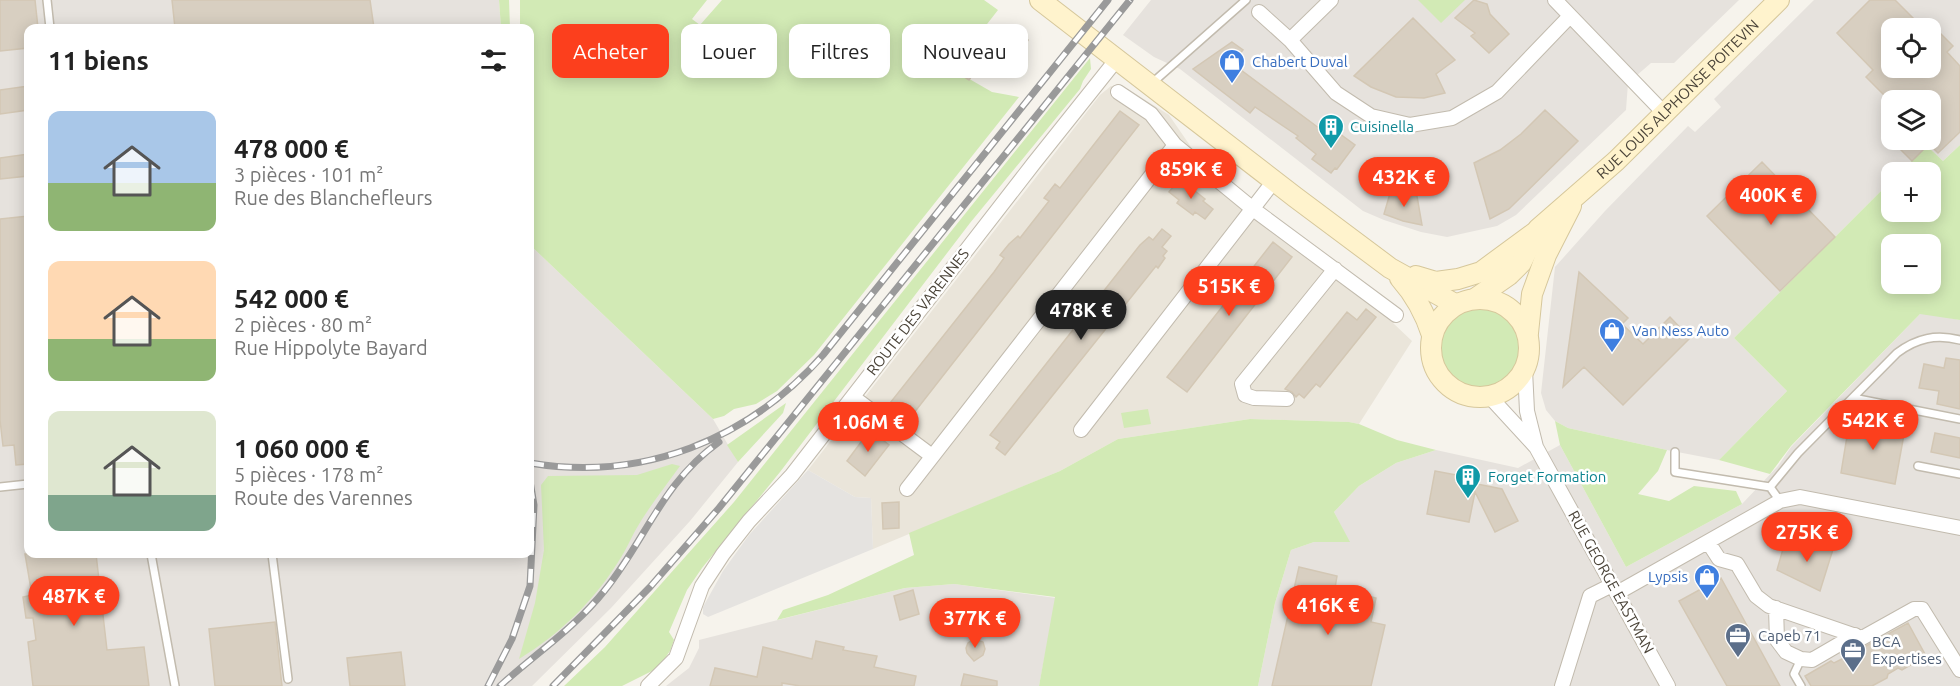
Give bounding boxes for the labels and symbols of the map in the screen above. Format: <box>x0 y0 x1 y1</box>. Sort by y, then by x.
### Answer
street label: RUE LOUIS ALPHONSE POITEVIN <box>1593 16 1762 182</box>
shop icon: Chabert Duval <box>1217 47 1247 85</box>
place label: Chabert Duval <box>1252 53 1348 70</box>
building icon: Cuisinella <box>1316 112 1346 150</box>
place label: Cuisinella <box>1350 118 1414 135</box>
pin: 859K € <box>1142 149 1240 200</box>
pin: 432K € <box>1355 157 1453 208</box>
pin: 400K € <box>1722 175 1820 226</box>
street label: ROUTE DES VARENNES <box>863 245 972 378</box>
pin: 515K € <box>1180 266 1278 317</box>
pin: 478K € <box>1032 290 1130 341</box>
shop icon: Van Ness Auto <box>1597 316 1627 354</box>
place label: Van Ness Auto <box>1632 322 1729 339</box>
pin: 542K € <box>1824 400 1922 451</box>
pin: 1.06M € <box>813 402 923 453</box>
building icon: Forget Formation <box>1453 462 1483 500</box>
place label: Forget Formation <box>1488 468 1606 485</box>
street label: RUE GEORGE EASTMAN <box>1565 507 1658 656</box>
pin: 275K € <box>1758 512 1856 563</box>
shop icon: Lypsis <box>1692 562 1722 600</box>
place label: Lypsis <box>1648 568 1688 585</box>
pin: 487K € <box>25 576 123 627</box>
pin: 416K € <box>1279 585 1377 636</box>
pin: 377K € <box>926 598 1024 649</box>
office icon: Capeb 71 <box>1723 621 1753 659</box>
place label: Capeb 71 <box>1758 627 1821 644</box>
place label: BCA Expertises <box>1872 633 1942 667</box>
office icon: BCA Expertises <box>1838 636 1868 674</box>

